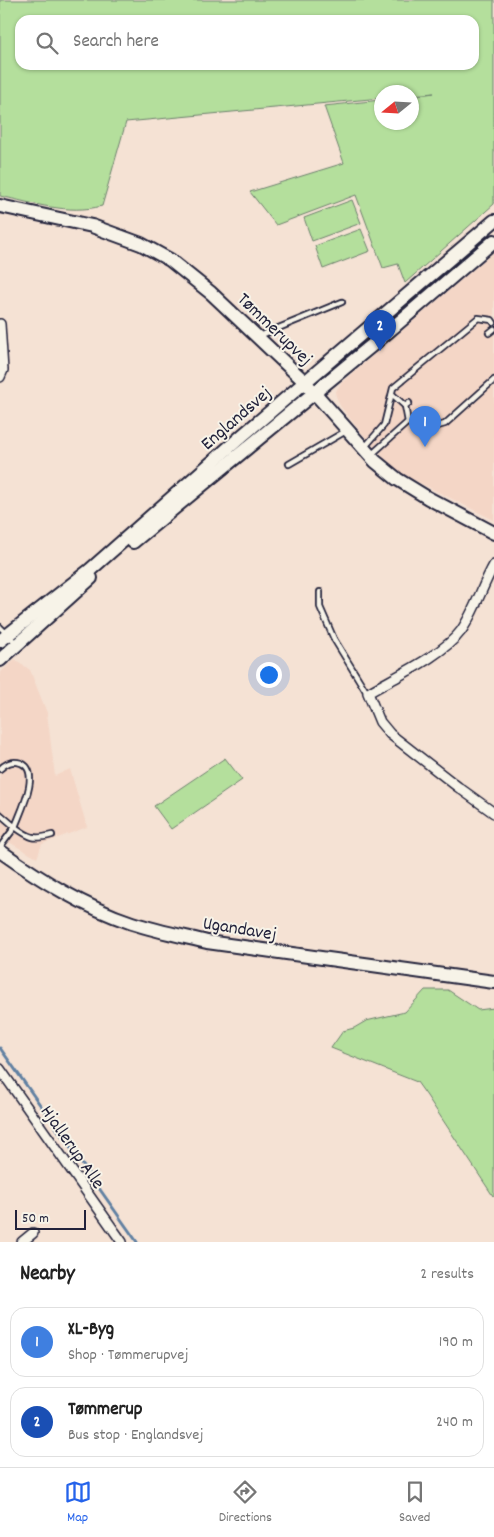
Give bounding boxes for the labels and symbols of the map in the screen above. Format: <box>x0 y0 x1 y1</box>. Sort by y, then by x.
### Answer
north arrow <box>374 85 419 130</box>
street label: Tømmerupvej <box>230 288 317 373</box>
pin: 2 <box>364 310 396 351</box>
street label: Englandsvej <box>196 381 279 458</box>
pin: 1 <box>409 406 441 447</box>
your location <box>256 662 282 688</box>
street label: Ugandavej <box>201 911 278 950</box>
street label: Hjallerup Alle <box>32 1100 110 1196</box>
scale bar <box>15 1207 86 1230</box>

